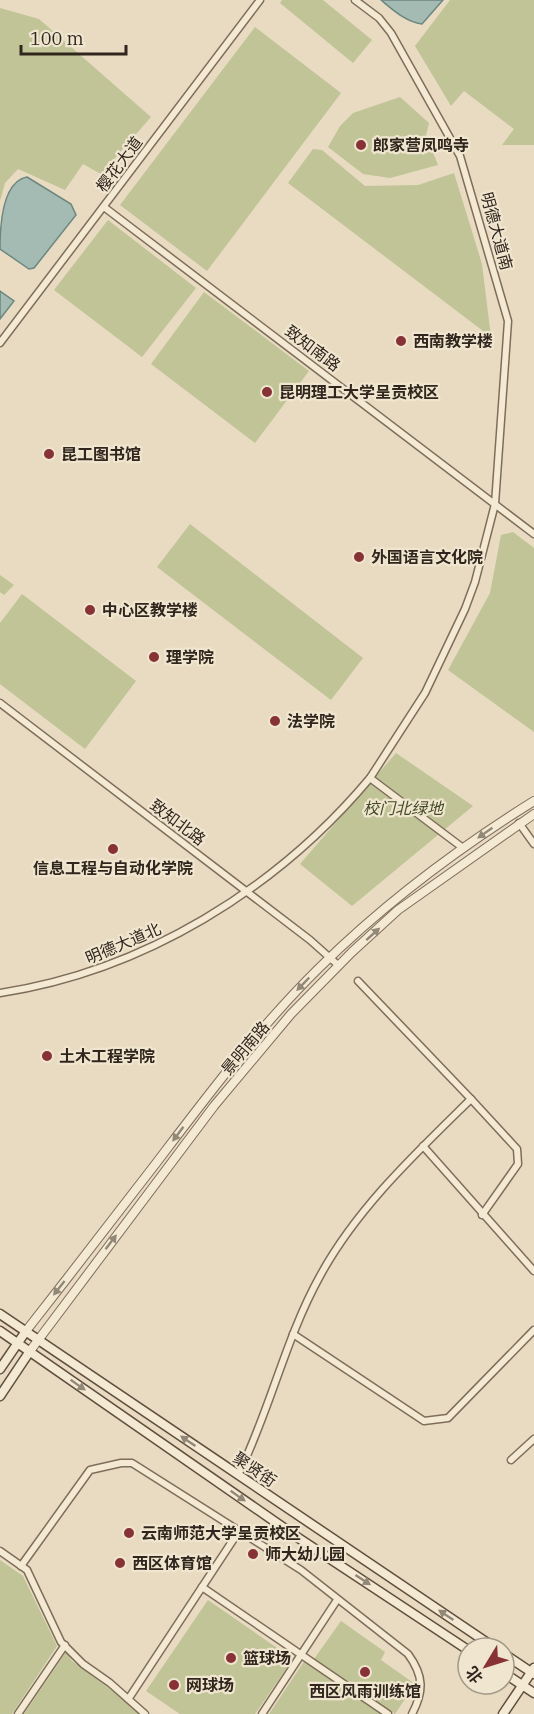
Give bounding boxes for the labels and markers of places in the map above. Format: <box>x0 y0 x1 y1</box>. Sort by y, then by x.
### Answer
place label: 郎家营凤鸣寺 <box>373 135 469 155</box>
marker: 郎家营凤鸣寺 <box>354 138 368 152</box>
place label: 西南教学楼 <box>413 331 493 351</box>
marker: 西南教学楼 <box>394 334 408 348</box>
place label: 昆明理工大学呈贡校区 <box>279 382 439 402</box>
marker: 昆明理工大学呈贡校区 <box>260 385 274 399</box>
place label: 昆工图书馆 <box>61 444 141 464</box>
marker: 昆工图书馆 <box>42 447 56 461</box>
place label: 外国语言文化院 <box>371 547 483 567</box>
marker: 外国语言文化院 <box>352 550 366 564</box>
place label: 中心区教学楼 <box>102 600 198 620</box>
marker: 中心区教学楼 <box>83 603 97 617</box>
place label: 理学院 <box>166 647 214 667</box>
marker: 理学院 <box>147 650 161 664</box>
place label: 法学院 <box>287 711 335 731</box>
marker: 法学院 <box>268 714 282 728</box>
marker: 信息工程与自动化学院 <box>106 842 120 856</box>
place label: 信息工程与自动化学院 <box>33 858 193 878</box>
place label: 土木工程学院 <box>59 1046 155 1066</box>
marker: 土木工程学院 <box>40 1049 54 1063</box>
place label: 云南师范大学呈贡校区 <box>141 1523 301 1543</box>
marker: 云南师范大学呈贡校区 <box>122 1526 136 1540</box>
place label: 师大幼儿园 <box>265 1544 345 1564</box>
marker: 师大幼儿园 <box>246 1547 260 1561</box>
place label: 西区体育馆 <box>132 1553 212 1573</box>
marker: 西区体育馆 <box>113 1556 127 1570</box>
place label: 篮球场 <box>243 1648 291 1668</box>
marker: 篮球场 <box>224 1651 238 1665</box>
marker: 西区风雨训练馆 <box>358 1665 372 1679</box>
place label: 网球场 <box>186 1675 234 1695</box>
marker: 网球场 <box>167 1678 181 1692</box>
place label: 西区风雨训练馆 <box>309 1681 421 1701</box>

